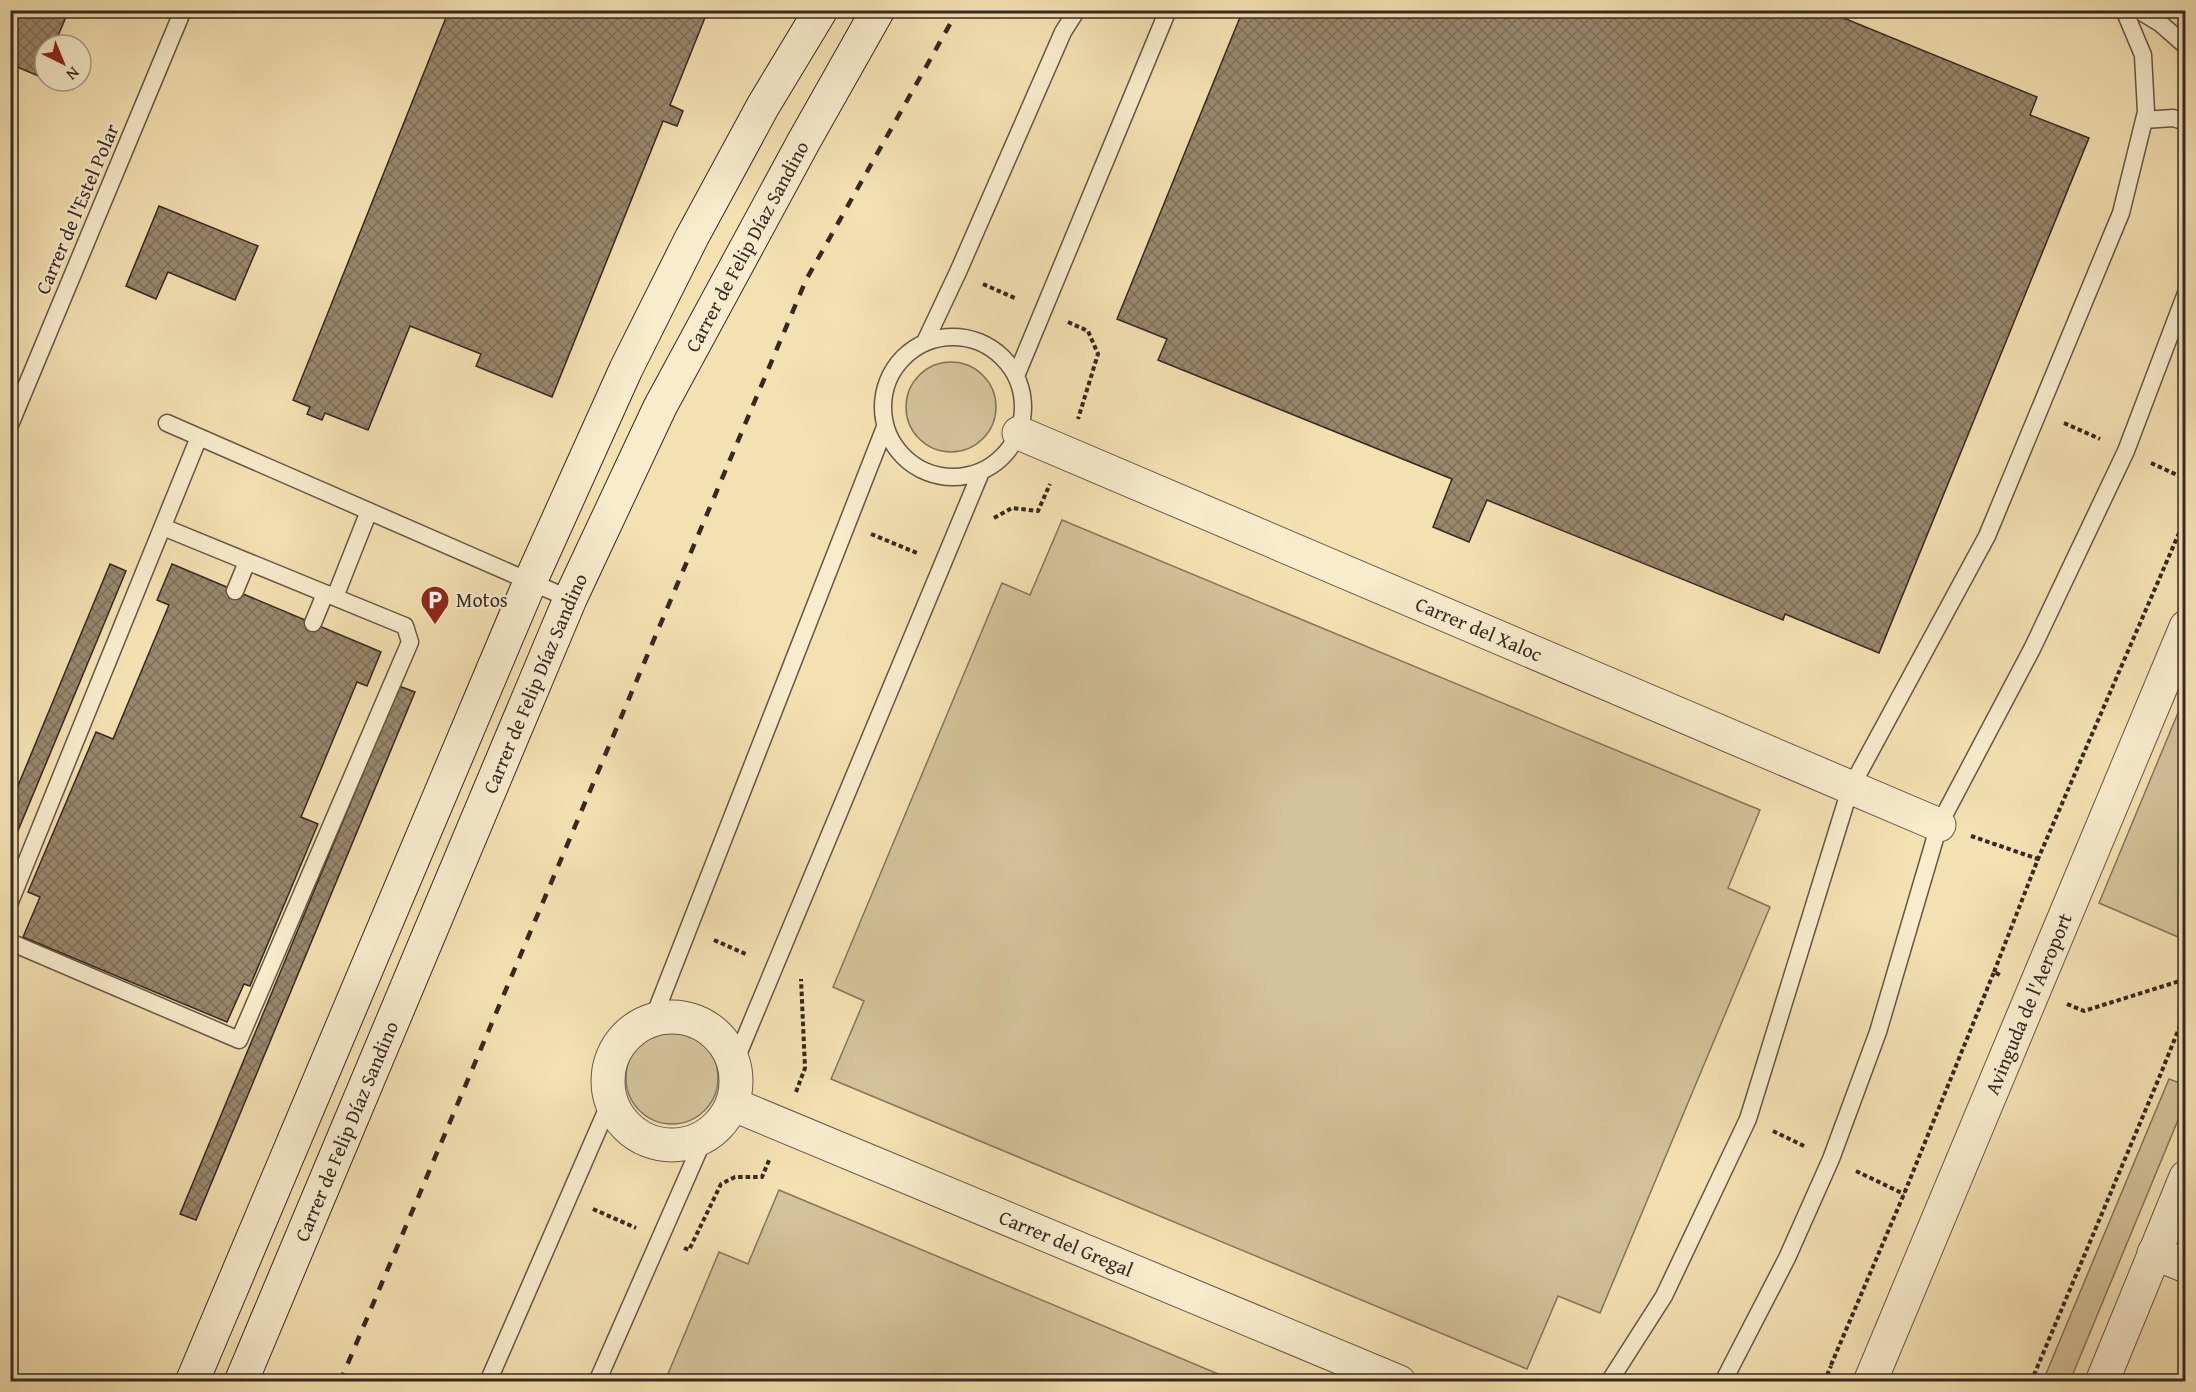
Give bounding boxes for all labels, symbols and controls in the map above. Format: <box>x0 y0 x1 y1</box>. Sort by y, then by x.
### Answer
north arrow <box>33 33 93 93</box>
text: N <box>61 62 85 87</box>
street label: Carrer de l'Estel Polar <box>28 119 126 298</box>
street label: Carrer de Felip Díaz Sandino <box>677 135 816 357</box>
street label: Carrer de Felip Díaz Sandino <box>475 568 594 798</box>
parking icon: Motos <box>419 584 451 626</box>
place label: Motos <box>456 585 508 614</box>
street label: Carrer del Xaloc <box>1411 589 1547 668</box>
street label: Avinguda de l'Aeroport <box>1977 908 2079 1099</box>
street label: Carrer de Felip Díaz Sandino <box>287 1016 405 1246</box>
street label: Carrer del Gregal <box>995 1202 1138 1284</box>

